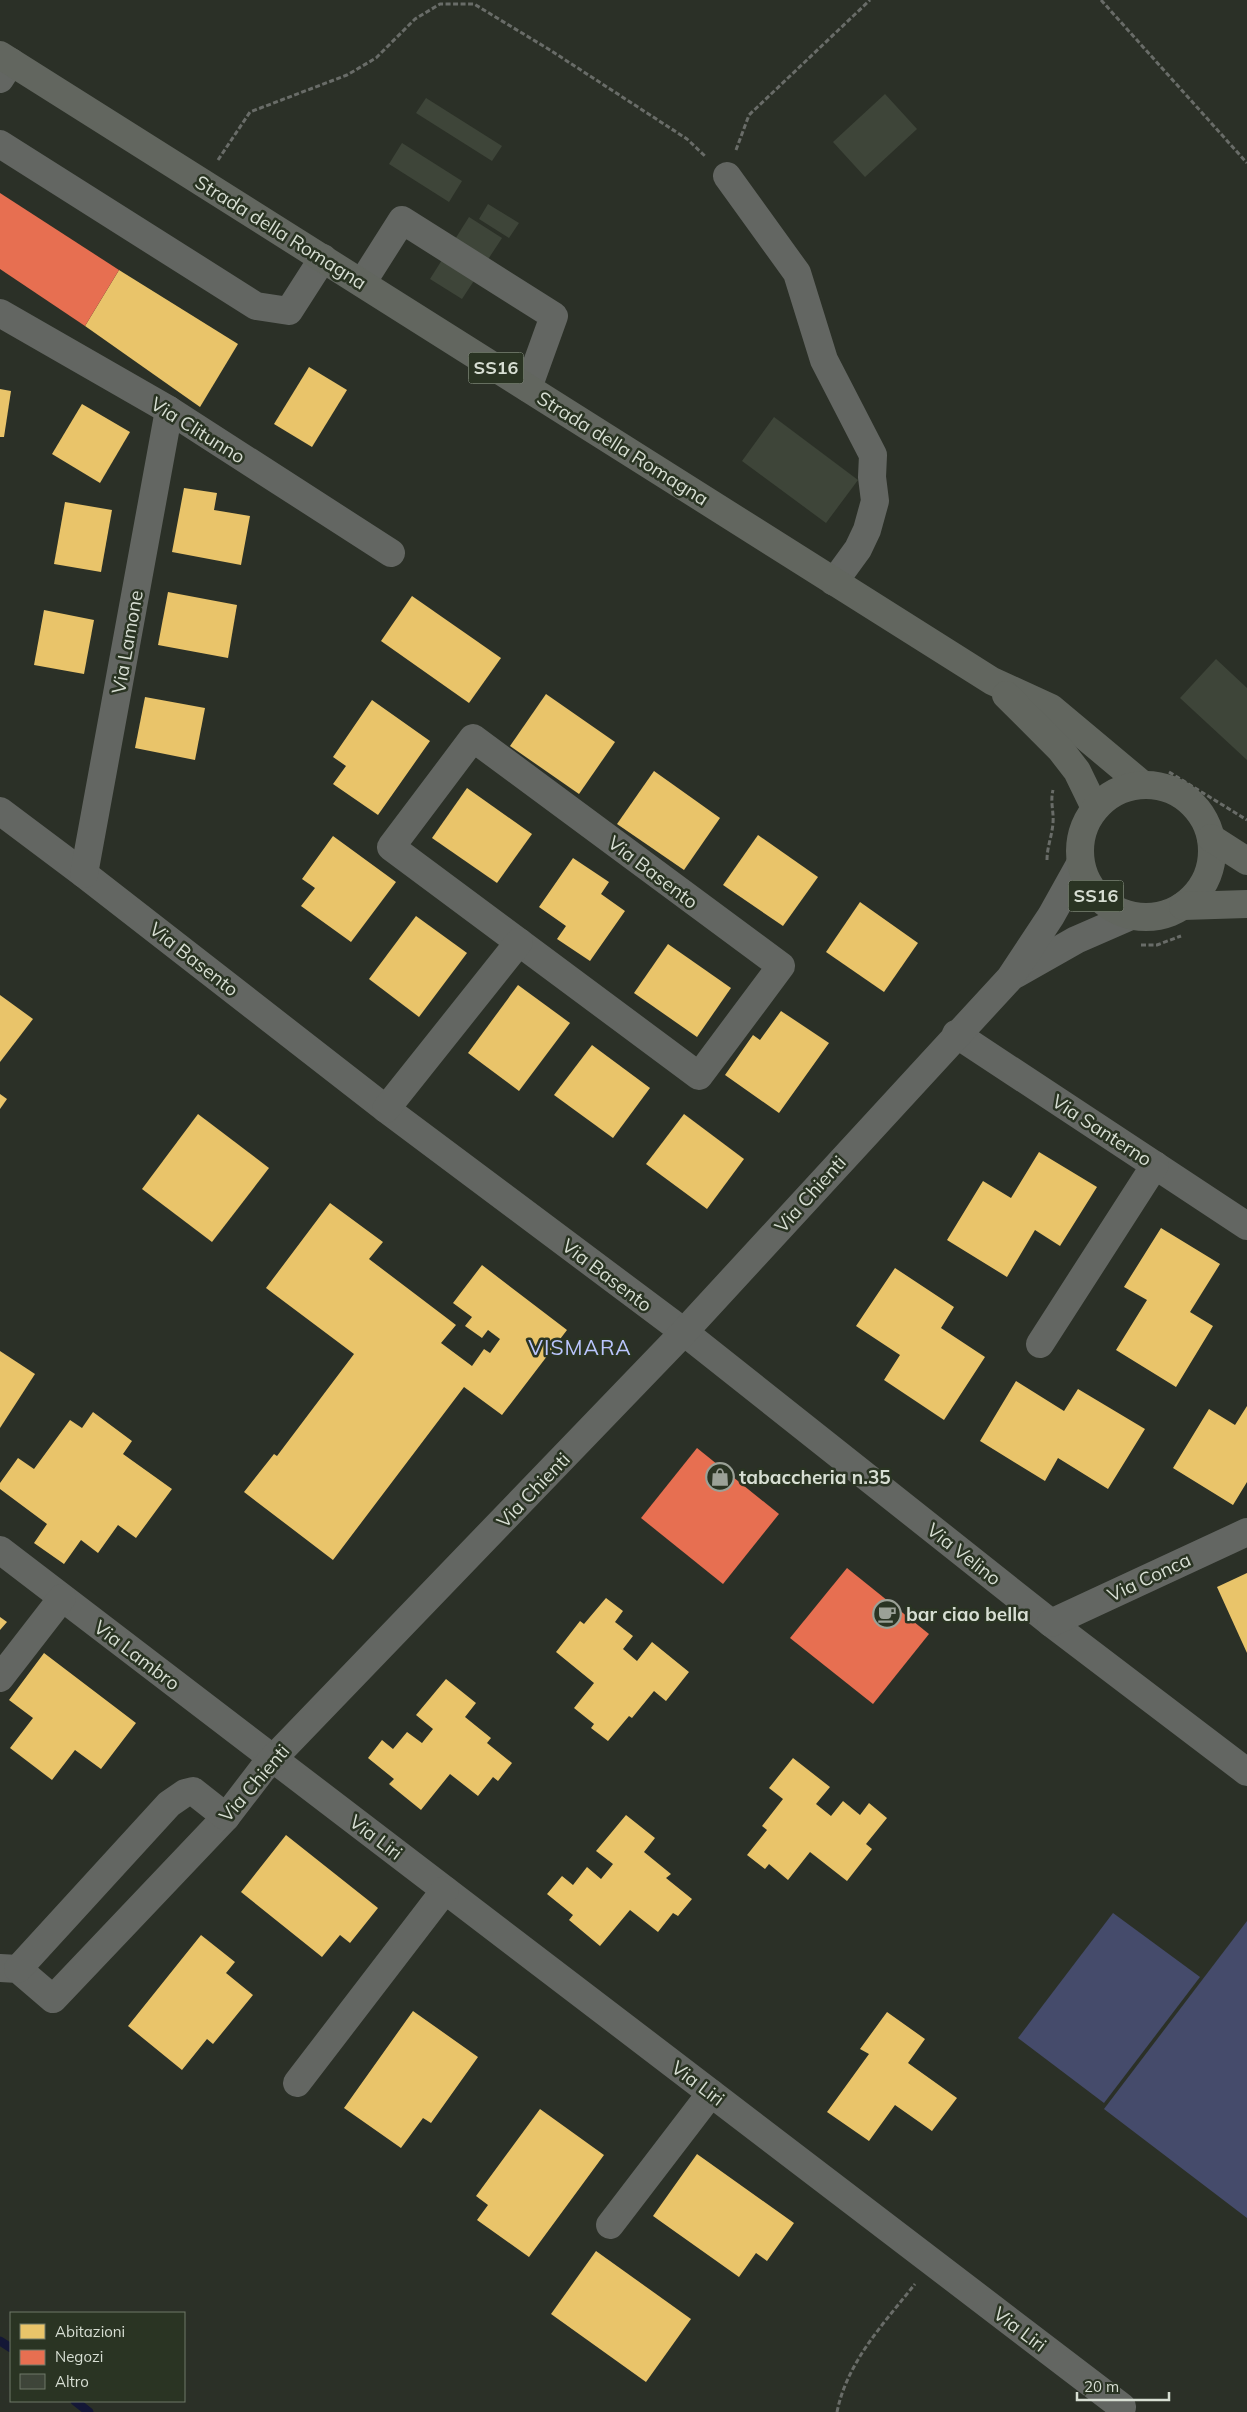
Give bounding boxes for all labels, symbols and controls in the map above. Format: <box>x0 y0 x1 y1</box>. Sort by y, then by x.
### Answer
street label: Strada della Romagna <box>191 170 371 294</box>
road number: SS16 <box>468 352 524 383</box>
street label: Strada della Romagna <box>533 386 713 510</box>
street label: Via Clitunno <box>146 391 250 469</box>
street label: Via Lamone <box>106 588 148 696</box>
street label: Via Basento <box>603 830 703 914</box>
road number: SS16 <box>1068 880 1124 911</box>
street label: Via Basento <box>145 917 243 1001</box>
street label: Via Santerno <box>1048 1089 1156 1171</box>
street label: Via Chienti <box>769 1151 851 1237</box>
street label: Via Basento <box>557 1233 657 1317</box>
district label: VISMARA <box>528 1334 632 1360</box>
street label: Via Chienti <box>491 1447 575 1533</box>
shop icon: tabaccheria n.35 <box>705 1462 735 1492</box>
place label: tabaccheria n.35 <box>739 1465 891 1489</box>
street label: Via Velino <box>922 1518 1006 1590</box>
street label: Via Conca <box>1104 1547 1194 1607</box>
cafe icon: bar ciao bella <box>872 1599 902 1629</box>
place label: bar ciao bella <box>906 1602 1029 1626</box>
street label: Via Lambro <box>89 1615 185 1695</box>
street label: Via Chienti <box>214 1739 294 1827</box>
street label: Via Liri <box>345 1809 407 1865</box>
street label: Via Liri <box>667 2055 729 2111</box>
street label: Via Liri <box>989 2301 1051 2357</box>
legend <box>10 2312 185 2402</box>
text: Abitazioni <box>55 2322 125 2341</box>
text: Negozi <box>55 2347 103 2366</box>
scale bar <box>1077 2370 1170 2402</box>
text: Altro <box>55 2372 89 2391</box>
text: 20 m <box>1084 2377 1119 2396</box>

